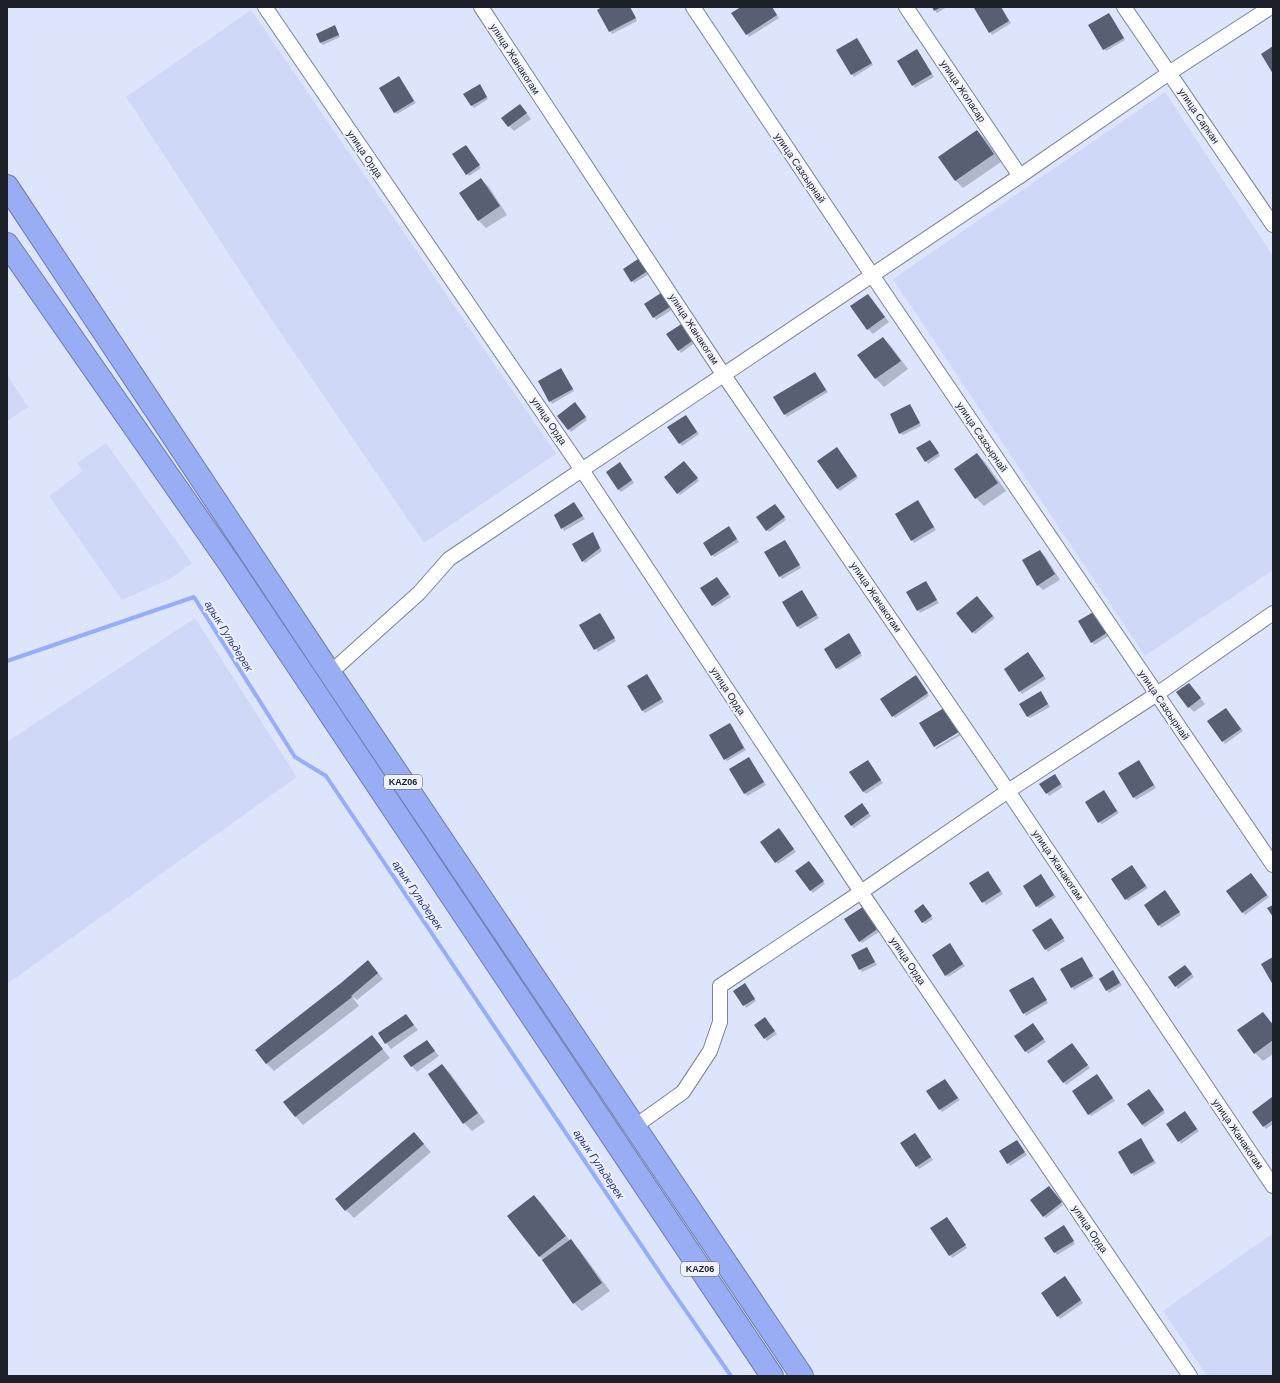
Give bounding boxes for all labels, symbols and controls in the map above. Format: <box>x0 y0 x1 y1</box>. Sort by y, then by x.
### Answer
street label: улица Жанакогам <box>488 22 542 97</box>
street label: улица Жоласар <box>938 58 988 124</box>
street label: улица Саркан <box>1176 86 1222 146</box>
street label: улица Орда <box>345 128 385 180</box>
street label: улица Сазсырнай <box>773 131 827 205</box>
street label: улица Жанакогам <box>667 292 721 367</box>
street label: улица Орда <box>529 395 569 447</box>
street label: улица Сазсырнай <box>955 400 1009 474</box>
street label: улица Жанакогам <box>848 560 904 634</box>
water label: арык Гульдерек <box>202 598 256 674</box>
street label: улица Орда <box>708 665 748 717</box>
street label: улица Сазсырнай <box>1137 668 1191 742</box>
road number: KАZ06 <box>384 775 422 789</box>
street label: улица Жанакогам <box>1030 828 1086 902</box>
water label: арык Гульдерек <box>390 858 446 933</box>
street label: улица Орда <box>888 935 928 987</box>
street label: улица Жанакогам <box>1210 1097 1266 1171</box>
water label: арык Гульдерек <box>571 1127 627 1202</box>
street label: улица Орда <box>1070 1203 1110 1255</box>
road number: KАZ06 <box>681 1262 719 1276</box>

